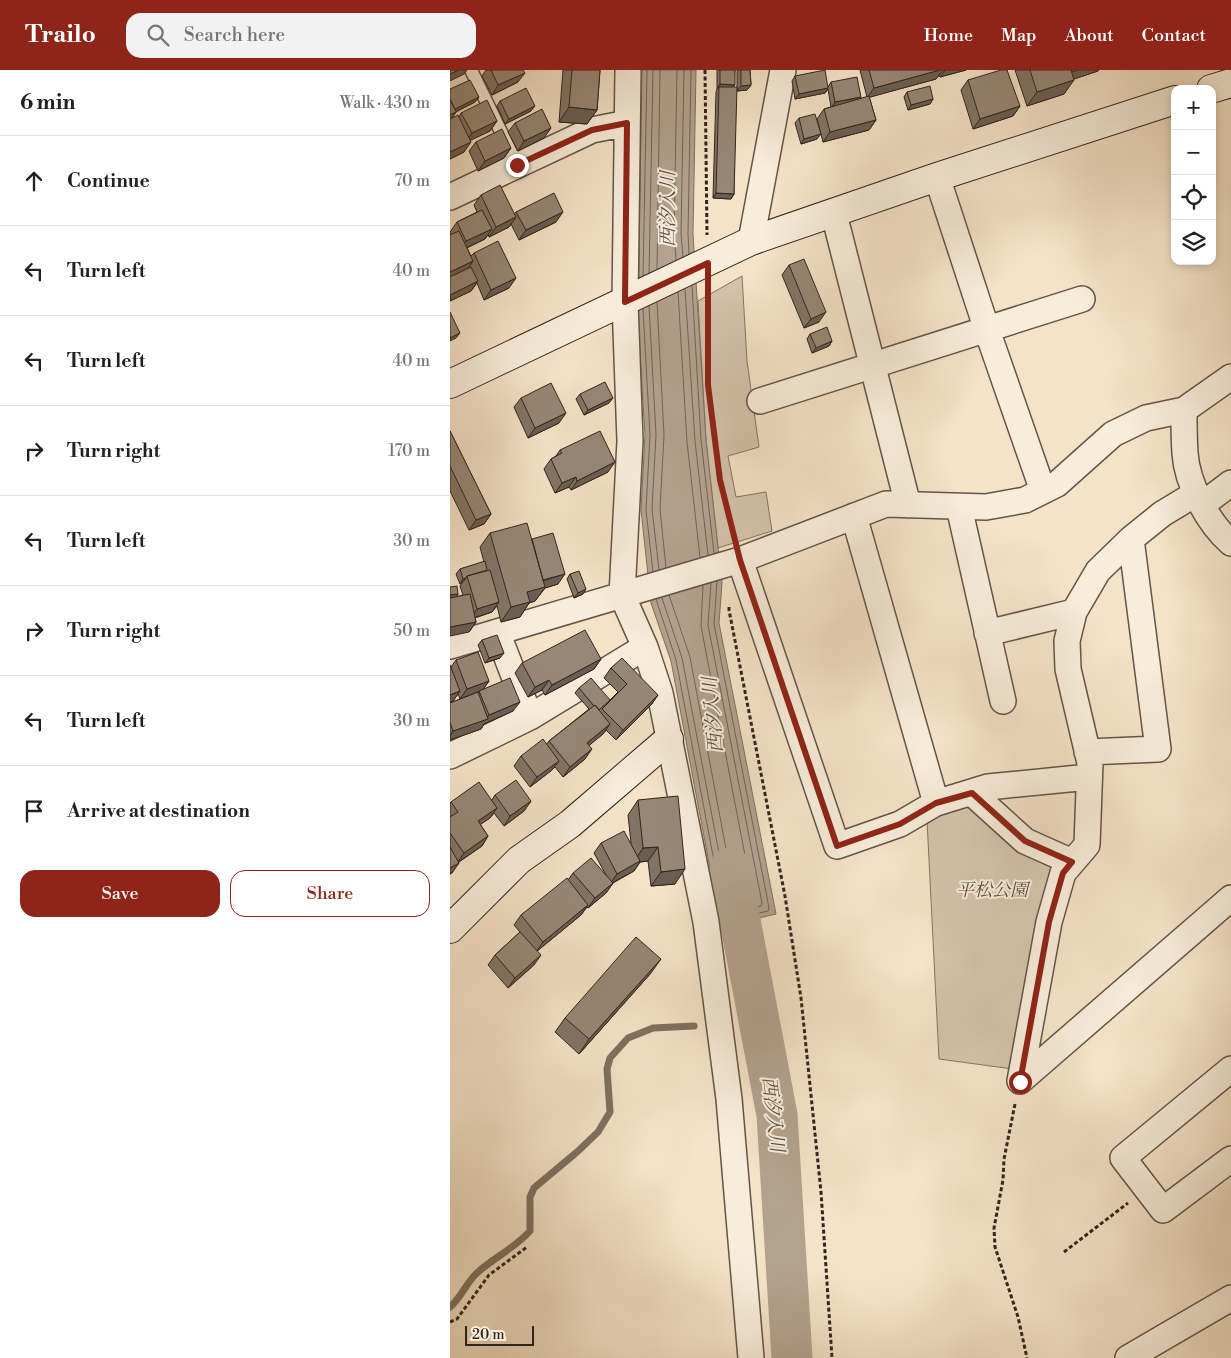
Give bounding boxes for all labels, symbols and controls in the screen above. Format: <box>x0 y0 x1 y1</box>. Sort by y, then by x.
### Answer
search box <box>126 13 476 58</box>
text: Trailo <box>25 20 96 50</box>
icon: search <box>144 21 172 49</box>
text: Search here <box>184 23 285 47</box>
text: Home <box>924 24 973 47</box>
text: Map <box>1001 24 1037 47</box>
text: About <box>1065 24 1114 47</box>
text: Contact <box>1142 24 1206 47</box>
map controls <box>1171 85 1216 265</box>
button: + <box>1171 85 1216 130</box>
text: 6 min <box>20 90 75 116</box>
text: Walk · 430 m <box>340 93 430 113</box>
button: − <box>1171 130 1216 175</box>
route end <box>506 154 529 177</box>
icon: ahead <box>20 167 48 195</box>
text: Continue <box>67 169 150 193</box>
water label: 西汐入川 <box>656 169 680 247</box>
text: 70 m <box>394 171 430 191</box>
button: locate <box>1171 175 1216 220</box>
button: layers <box>1171 220 1216 265</box>
icon: left <box>20 257 48 285</box>
text: Turn left <box>67 259 146 283</box>
text: 40 m <box>393 261 430 281</box>
icon: left <box>20 347 48 375</box>
text: Turn left <box>67 349 146 373</box>
text: 40 m <box>393 351 430 371</box>
icon: right <box>20 437 48 465</box>
text: Turn right <box>67 439 160 463</box>
text: 170 m <box>388 441 430 461</box>
icon: left <box>20 527 48 555</box>
text: Turn left <box>67 529 146 553</box>
text: 30 m <box>393 531 430 551</box>
icon: right <box>20 617 48 645</box>
text: Turn right <box>67 619 160 643</box>
text: 50 m <box>393 621 430 641</box>
water label: 西汐入川 <box>698 674 728 754</box>
icon: left <box>20 707 48 735</box>
text: Turn left <box>67 709 146 733</box>
text: 30 m <box>393 711 430 731</box>
icon: arrive <box>20 797 48 825</box>
text: Arrive at destination <box>67 799 250 823</box>
button: Save <box>20 870 220 917</box>
button: Share <box>230 870 430 917</box>
park label: 平松公園 <box>956 879 1031 902</box>
route start <box>1009 1071 1032 1094</box>
water label: 西汐入川 <box>756 1075 790 1155</box>
scale bar <box>465 1323 534 1346</box>
text: 20 m <box>472 1326 504 1344</box>

